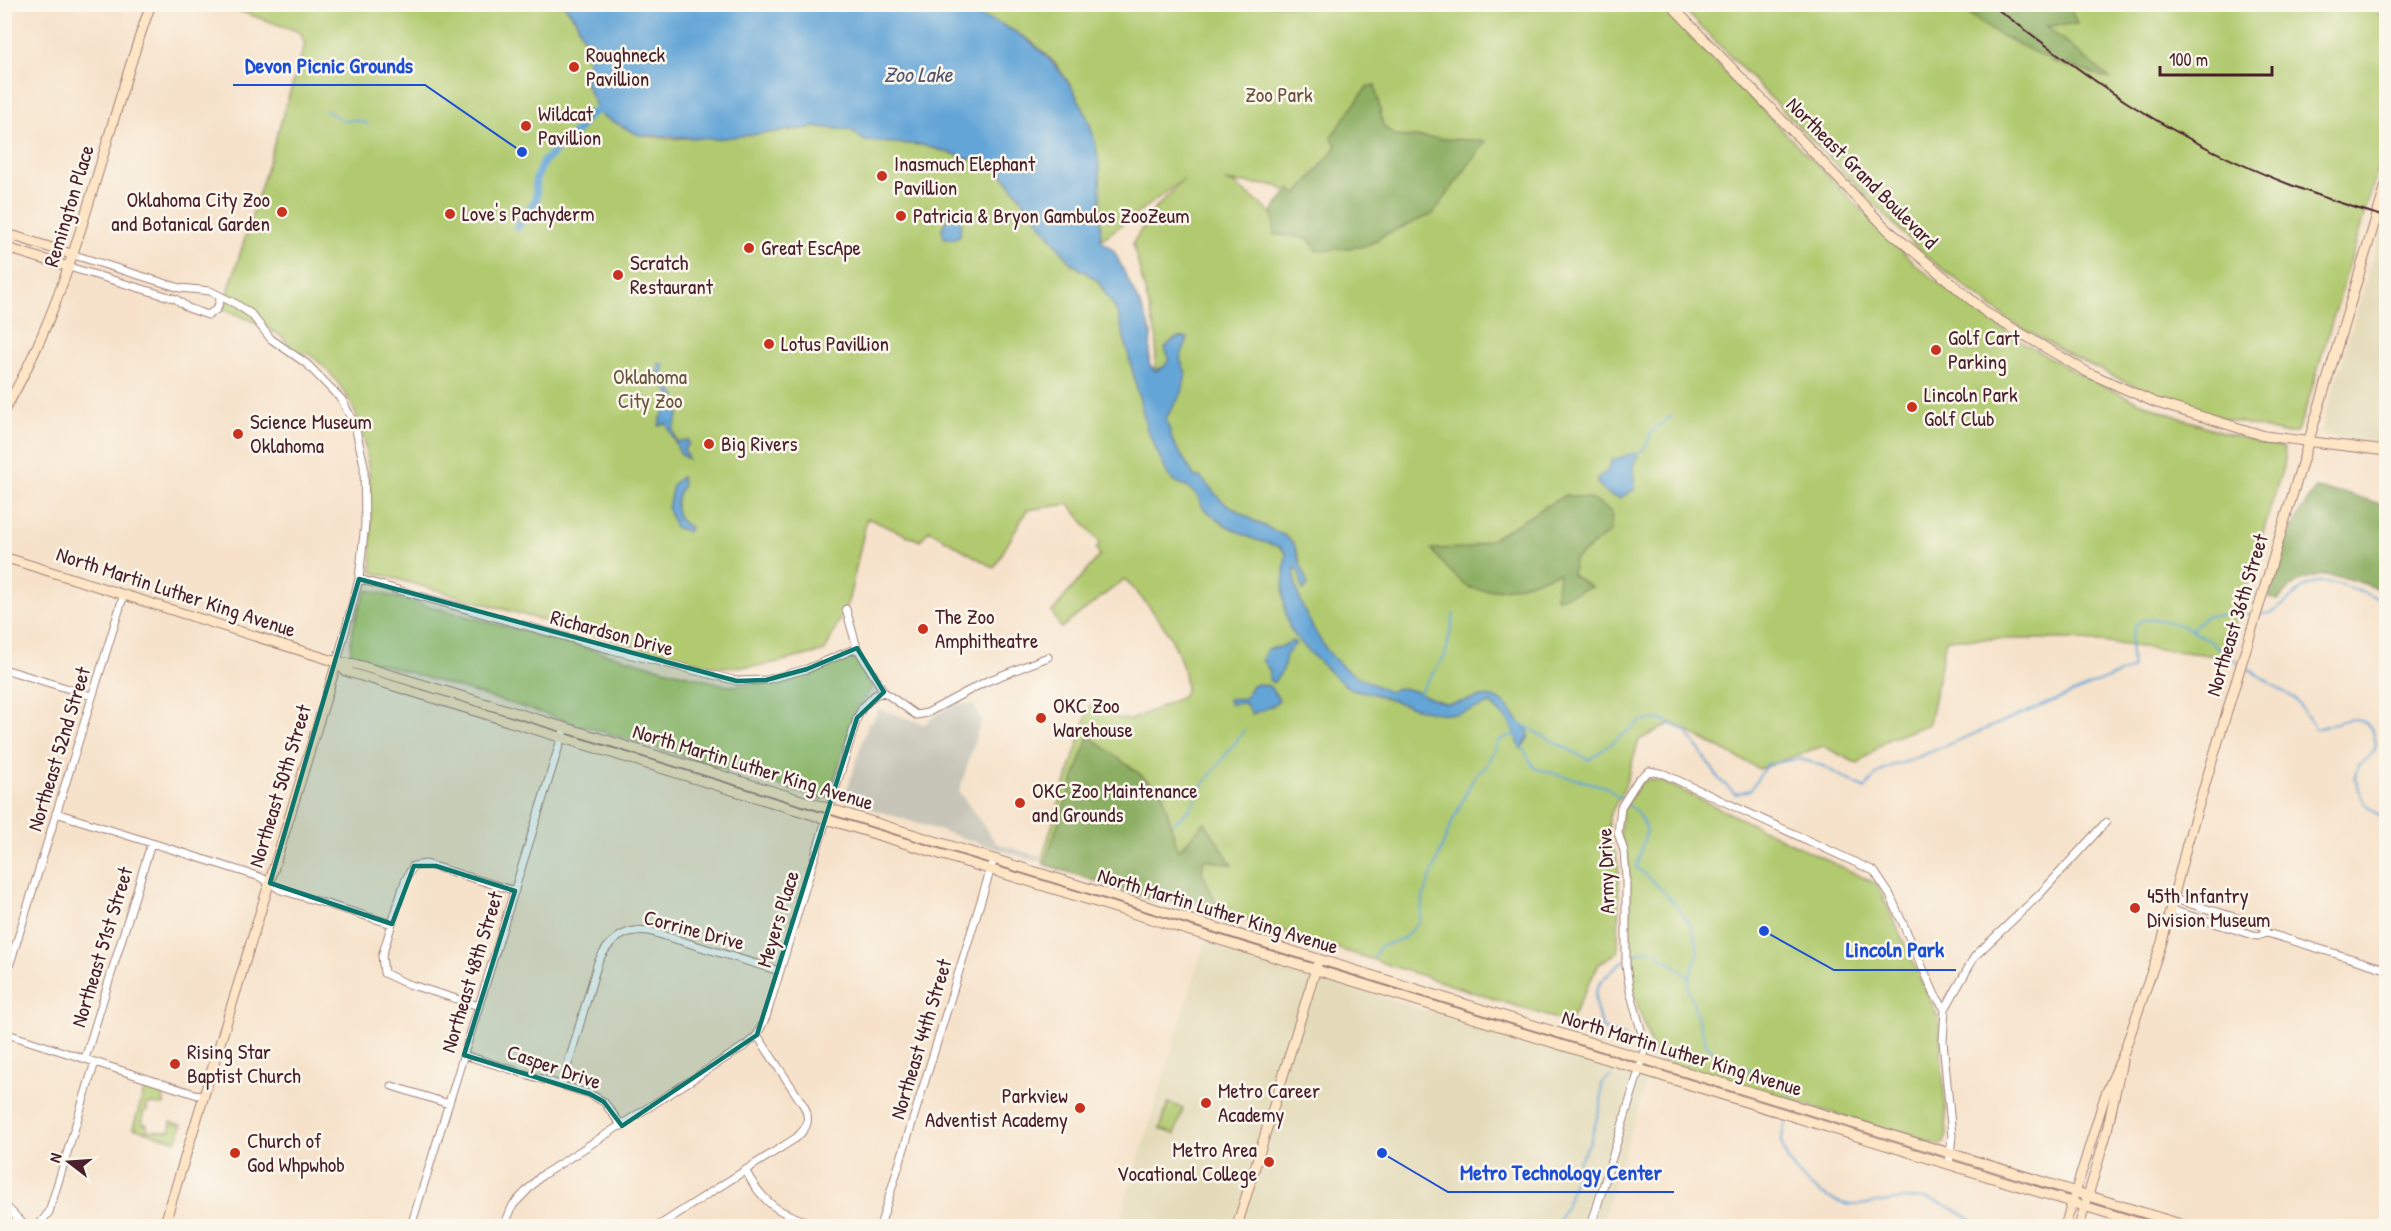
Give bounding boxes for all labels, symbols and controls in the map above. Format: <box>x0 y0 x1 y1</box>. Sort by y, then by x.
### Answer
scale bar <box>2160 39 2272 77</box>
place label: Roughneck Pavillion <box>586 40 666 93</box>
callout: Devon Picnic Grounds <box>233 45 425 85</box>
text: 100 m <box>2169 47 2208 72</box>
text: Devon Picnic Grounds <box>245 50 414 80</box>
water label: Zoo Lake <box>884 59 954 89</box>
marker: Roughneck Pavillion <box>567 60 581 74</box>
park label: Zoo Park <box>1245 80 1313 109</box>
street label: Northeast Grand Boulevard <box>1780 90 1945 255</box>
place label: Wildcat Pavillion <box>538 99 601 152</box>
marker: Wildcat Pavillion <box>519 119 533 133</box>
street label: Remington Place <box>36 141 101 270</box>
place label: Inasmuch Elephant Pavillion <box>894 149 1036 202</box>
marker: Inasmuch Elephant Pavillion <box>875 169 889 183</box>
place label: Oklahoma City Zoo and Botanical Garden <box>111 185 270 238</box>
place label: Love's Pachyderm <box>462 199 595 228</box>
place label: Patricia & Bryon Gambulos ZooZeum <box>913 201 1190 230</box>
marker: Oklahoma City Zoo and Botanical Garden <box>275 205 289 219</box>
marker: Love's Pachyderm <box>443 207 457 221</box>
marker: Patricia & Bryon Gambulos ZooZeum <box>894 209 908 223</box>
place label: Great EscApe <box>761 233 861 262</box>
marker: Great EscApe <box>742 241 756 255</box>
place label: Scratch Restaurant <box>630 248 714 301</box>
marker: Scratch Restaurant <box>611 268 625 282</box>
place label: Golf Cart Parking <box>1948 323 2020 376</box>
place label: Lotus Pavillion <box>781 329 889 358</box>
marker: Lotus Pavillion <box>762 337 776 351</box>
marker: Golf Cart Parking <box>1929 343 1943 357</box>
park label: Oklahoma City Zoo <box>613 362 687 415</box>
place label: Lincoln Park Golf Club <box>1924 380 2018 433</box>
marker: Lincoln Park Golf Club <box>1905 400 1919 414</box>
place label: Science Museum Oklahoma <box>250 407 372 460</box>
marker: Science Museum Oklahoma <box>231 427 245 441</box>
place label: Big Rivers <box>721 429 798 458</box>
marker: Big Rivers <box>702 437 716 451</box>
street label: Northeast 36th Street <box>2198 530 2275 699</box>
street label: North Martin Luther King Avenue <box>53 539 299 644</box>
street label: Richardson Drive <box>547 602 677 663</box>
place label: The Zoo Amphitheatre <box>935 602 1038 655</box>
marker: The Zoo Amphitheatre <box>916 622 930 636</box>
street label: Northeast 52nd Street <box>20 662 98 835</box>
place label: OKC Zoo Warehouse <box>1053 691 1133 744</box>
street label: Northeast 50th Street <box>241 700 318 871</box>
marker: OKC Zoo Warehouse <box>1034 711 1048 725</box>
street label: North Martin Luther King Avenue <box>629 716 877 817</box>
place label: OKC Zoo Maintenance and Grounds <box>1032 776 1198 829</box>
marker: OKC Zoo Maintenance and Grounds <box>1013 796 1027 810</box>
street label: Army Drive <box>1590 828 1621 914</box>
street label: North Martin Luther King Avenue <box>1094 860 1342 961</box>
street label: Northeast 51st Street <box>63 862 140 1030</box>
street label: Meyers Place <box>749 867 806 971</box>
place label: 45th Infantry Division Museum <box>2147 881 2270 934</box>
street label: Northeast 48th Street <box>433 887 510 1056</box>
marker: 45th Infantry Division Museum <box>2128 901 2142 915</box>
street label: Corrine Drive <box>641 902 748 957</box>
callout: Lincoln Park <box>1834 930 1956 970</box>
text: Lincoln Park <box>1846 934 1945 964</box>
street label: Northeast 44th Street <box>882 955 959 1122</box>
street label: North Martin Luther King Avenue <box>1558 1002 1806 1103</box>
place label: Rising Star Baptist Church <box>187 1037 301 1090</box>
street label: Casper Drive <box>503 1037 605 1096</box>
marker: Rising Star Baptist Church <box>168 1057 182 1071</box>
place label: Metro Career Academy <box>1218 1076 1320 1129</box>
place label: Parkview Adventist Academy <box>925 1081 1068 1134</box>
marker: Metro Career Academy <box>1199 1096 1213 1110</box>
marker: Parkview Adventist Academy <box>1073 1101 1087 1115</box>
place label: Church of God Whpwhob <box>247 1126 345 1179</box>
north arrow <box>39 1132 99 1192</box>
place label: Metro Area Vocational College <box>1117 1135 1257 1188</box>
marker: Church of God Whpwhob <box>228 1146 242 1160</box>
text: N <box>43 1150 67 1165</box>
callout: Metro Technology Center <box>1448 1152 1674 1192</box>
marker: Metro Area Vocational College <box>1262 1155 1276 1169</box>
text: Metro Technology Center <box>1460 1157 1662 1188</box>

